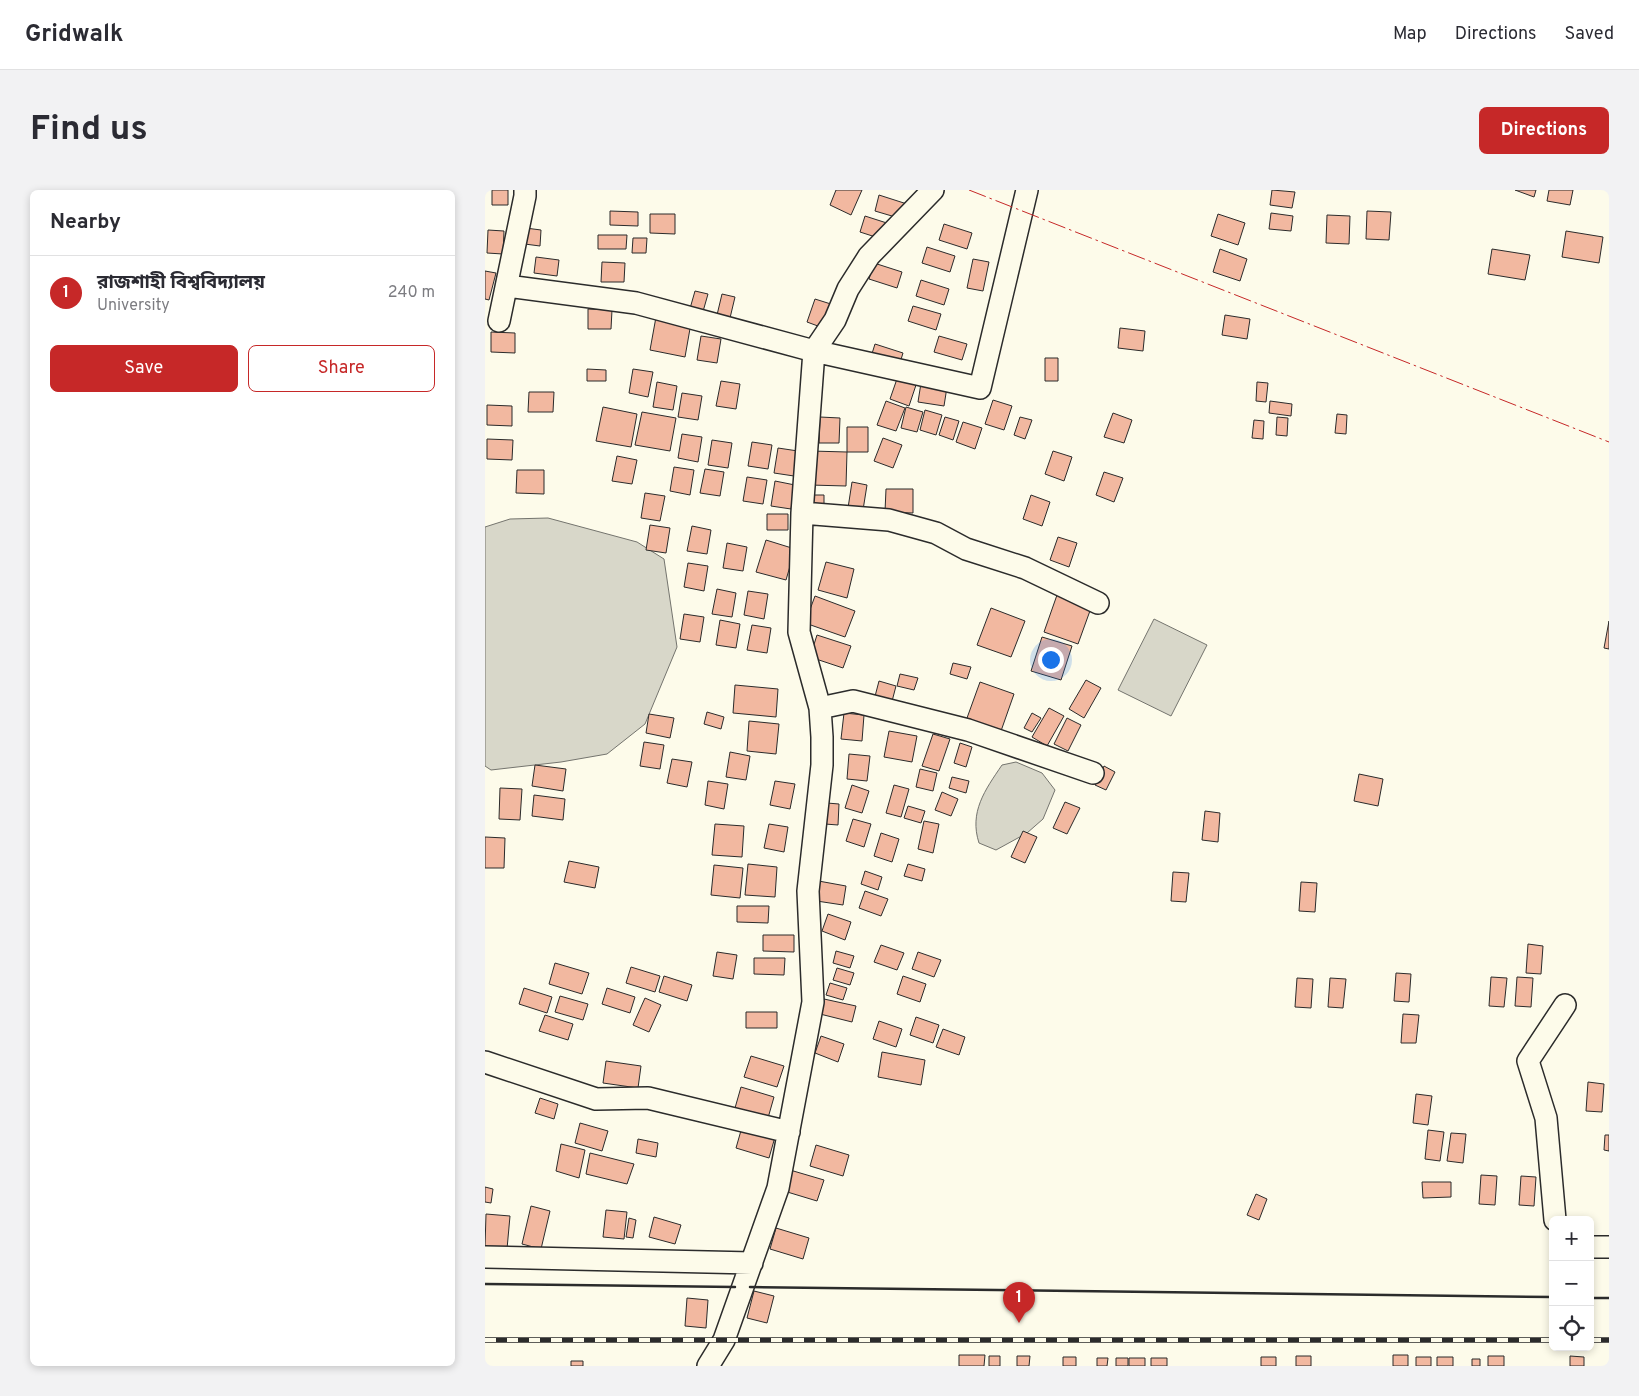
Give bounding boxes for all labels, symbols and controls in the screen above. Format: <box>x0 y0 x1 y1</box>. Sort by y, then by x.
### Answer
text: Gridwalk <box>25 20 123 50</box>
text: Map <box>1393 23 1427 46</box>
text: Directions <box>1455 23 1537 46</box>
text: Saved <box>1565 23 1614 46</box>
button: Directions <box>1479 107 1609 154</box>
text: Find us <box>30 108 148 152</box>
text: Nearby <box>50 209 121 236</box>
text: রাজশাহী বিশ্ববিদ্যালয় <box>97 271 265 295</box>
text: 1 <box>63 283 69 303</box>
text: 240 m <box>388 283 435 303</box>
text: University <box>97 296 170 316</box>
button: Save <box>50 345 238 392</box>
button: Share <box>248 345 435 392</box>
your location <box>1038 647 1064 673</box>
map controls <box>1549 1216 1594 1351</box>
button: + <box>1549 1216 1594 1261</box>
button: − <box>1549 1261 1594 1306</box>
pin: 1 <box>1003 1282 1035 1323</box>
button: locate <box>1549 1306 1594 1351</box>

